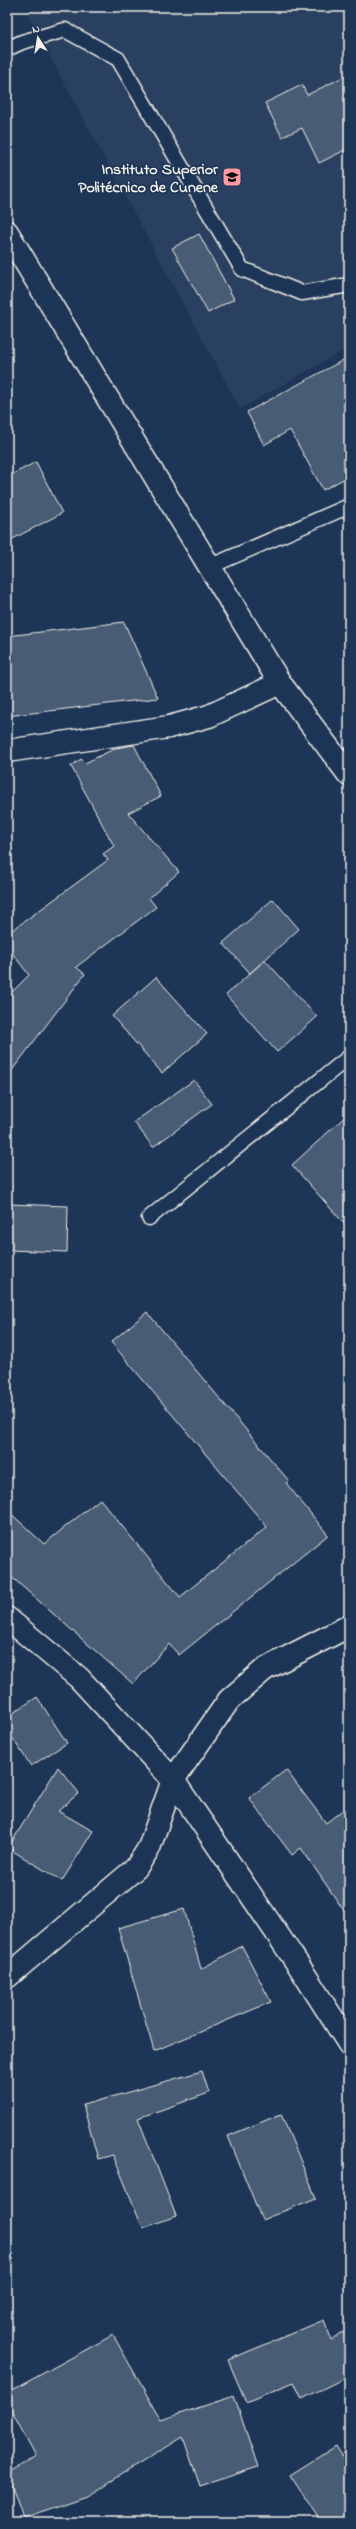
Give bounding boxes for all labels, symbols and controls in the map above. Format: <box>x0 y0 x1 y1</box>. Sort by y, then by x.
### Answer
north arrow <box>18 18 58 58</box>
text: N <box>31 21 41 38</box>
place label: Instituto Superior Politécnico de Cunene <box>78 158 219 200</box>
school or university icon: Instituto Superior Politécnico de Cunene <box>221 166 243 188</box>

